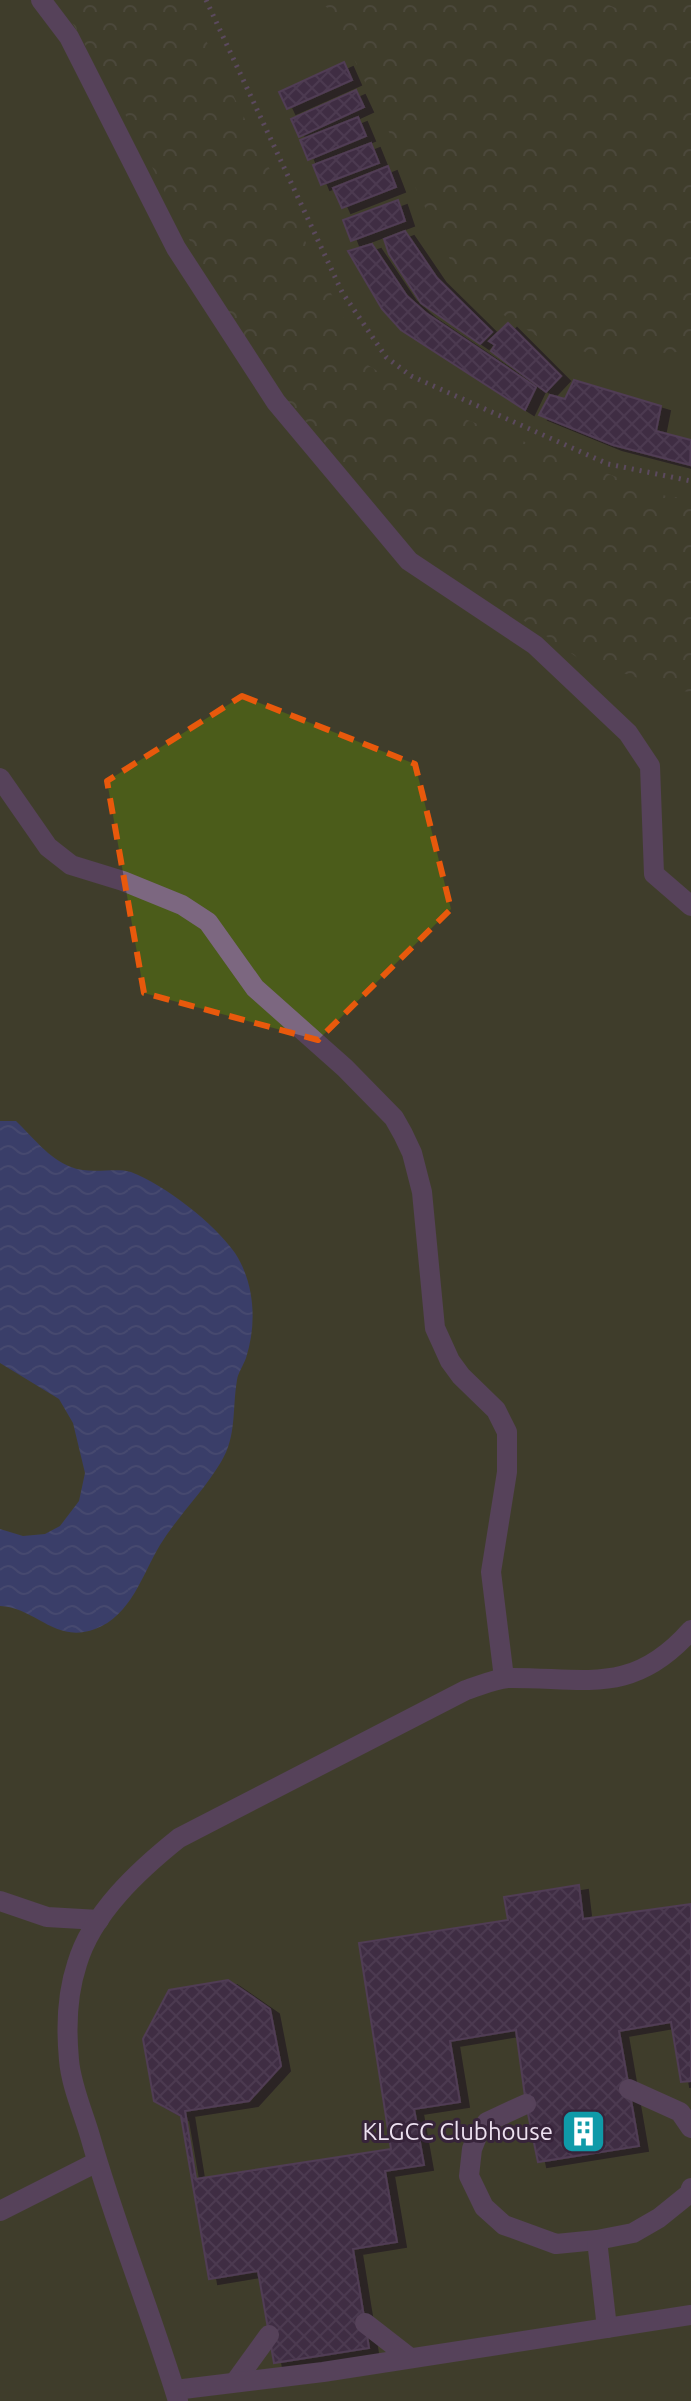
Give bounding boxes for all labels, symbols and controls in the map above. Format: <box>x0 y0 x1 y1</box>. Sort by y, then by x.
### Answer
building icon: KLGCC Clubhouse <box>560 2107 608 2155</box>
place label: KLGCC Clubhouse <box>363 2118 553 2145</box>

